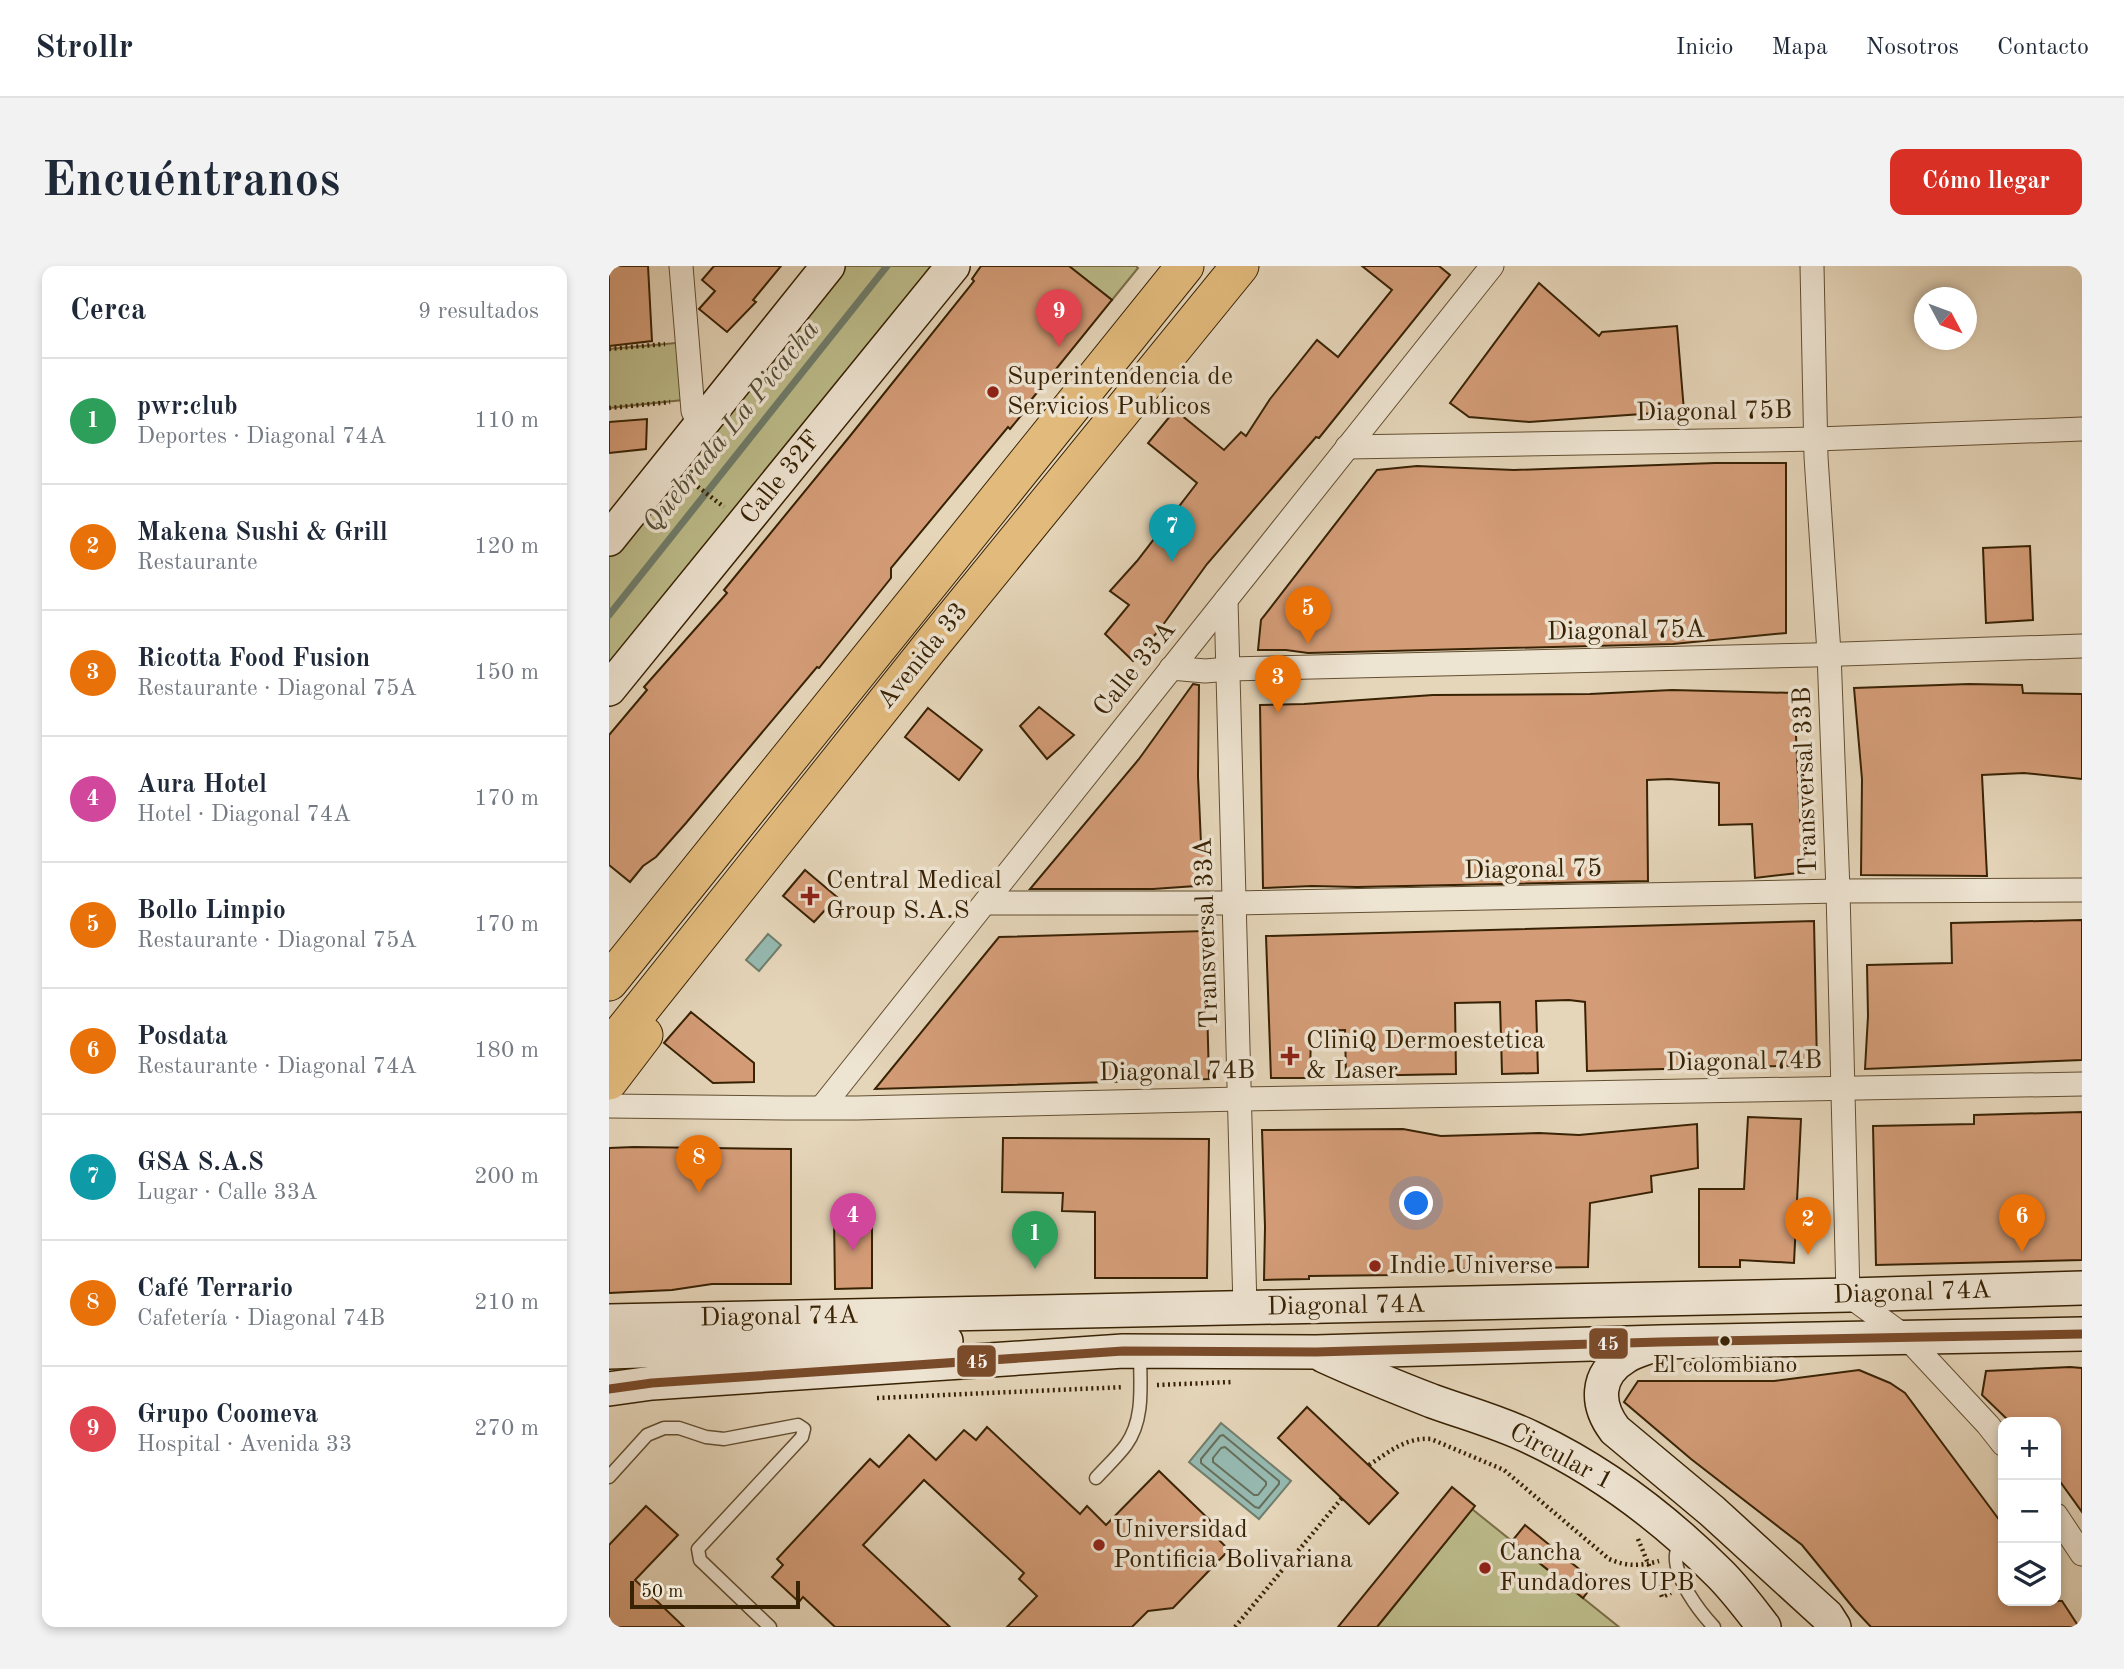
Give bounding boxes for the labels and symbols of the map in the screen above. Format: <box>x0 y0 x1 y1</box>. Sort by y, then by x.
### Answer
north arrow <box>1914 287 1977 350</box>
pin: 9 <box>1036 289 1082 347</box>
water label: Quebrada La Picacha <box>638 316 826 538</box>
place label: Superintendencia de Servicios Publicos <box>1007 364 1233 420</box>
marker: Superintendencia de Servicios Publicos <box>985 384 1001 400</box>
street label: Diagonal 75B <box>1636 398 1792 426</box>
street label: Calle 32F <box>736 427 826 529</box>
pin: 7 <box>1149 504 1195 562</box>
pin: 5 <box>1285 586 1331 644</box>
street label: Avenida 33 <box>873 598 973 714</box>
street label: Calle 33A <box>1089 617 1181 721</box>
street label: Diagonal 75A <box>1547 617 1705 645</box>
pin: 3 <box>1255 655 1301 713</box>
street label: Transversal 33B <box>1790 686 1822 876</box>
street label: Transversal 33A <box>1191 837 1223 1029</box>
street label: Diagonal 75 <box>1464 856 1602 884</box>
place label: Central Medical Group S.A.S <box>826 868 1002 924</box>
marker: Central Medical Group S.A.S <box>800 886 820 906</box>
place label: CliniQ Dermoestetica & Laser <box>1306 1028 1545 1084</box>
marker: CliniQ Dermoestetica & Laser <box>1280 1046 1300 1066</box>
street label: Diagonal 74B <box>1666 1048 1822 1076</box>
street label: Diagonal 74B <box>1099 1058 1255 1086</box>
pin: 8 <box>676 1135 722 1193</box>
your location <box>1399 1186 1433 1220</box>
pin: 4 <box>830 1193 876 1251</box>
pin: 6 <box>1999 1194 2045 1252</box>
pin: 2 <box>1785 1197 1831 1255</box>
pin: 1 <box>1012 1211 1058 1269</box>
place label: Indie Universe <box>1389 1253 1553 1279</box>
marker: Indie Universe <box>1367 1258 1383 1274</box>
street label: Diagonal 74A <box>1832 1277 1992 1309</box>
street label: Diagonal 74A <box>1267 1292 1425 1320</box>
street label: Diagonal 74A <box>700 1303 858 1331</box>
line badge: 45 <box>1588 1327 1629 1360</box>
marker: El colombiano <box>1718 1334 1732 1348</box>
text: 45 <box>1597 1336 1619 1355</box>
line badge: 45 <box>956 1344 997 1378</box>
text: 45 <box>966 1354 988 1373</box>
place label: El colombiano <box>1652 1354 1798 1378</box>
street label: Circular 1 <box>1505 1419 1617 1495</box>
place label: Universidad Pontificia Bolivariana <box>1113 1517 1353 1573</box>
marker: Universidad Pontificia Bolivariana <box>1091 1537 1107 1553</box>
place label: Cancha Fundadores UPB <box>1499 1540 1694 1596</box>
marker: Cancha Fundadores UPB <box>1477 1560 1493 1576</box>
scale bar <box>630 1578 800 1610</box>

